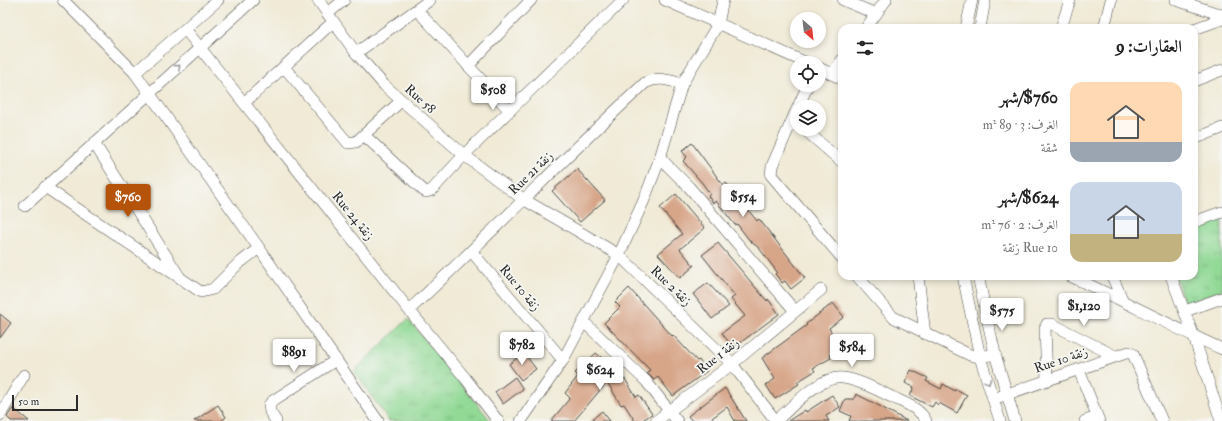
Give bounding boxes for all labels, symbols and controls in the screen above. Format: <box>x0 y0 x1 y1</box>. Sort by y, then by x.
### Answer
north arrow <box>790 12 826 48</box>
map controls <box>790 12 826 136</box>
text: العقارات: 9 <box>1116 36 1182 57</box>
icon: filters <box>854 37 876 59</box>
button: locate <box>790 56 826 92</box>
one-way arrow <box>173 64 181 72</box>
pin: $508 <box>469 77 517 111</box>
street label: Rue 58 <box>401 81 439 117</box>
text: $508 <box>480 82 506 98</box>
text: $760/شهر <box>999 87 1058 108</box>
icon: home <box>1102 98 1150 146</box>
button: layers <box>790 100 826 136</box>
text: الغرف: 3 · 89 m² <box>983 117 1058 133</box>
text: شقة <box>1041 140 1058 156</box>
street label: Rue 21 زنقة <box>505 148 557 198</box>
pin: $760 <box>104 184 152 218</box>
pin: $554 <box>719 184 767 218</box>
text: $624/شهر <box>998 187 1058 208</box>
street label: Rue 24 زنقة <box>329 188 377 244</box>
text: $760 <box>115 189 141 205</box>
text: $554 <box>730 189 756 205</box>
icon: home <box>1102 198 1150 246</box>
text: الغرف: 2 · 76 m² <box>981 217 1058 233</box>
text: Rue 10 زنقة <box>1002 240 1058 256</box>
street label: Rue 10 زنقة <box>496 262 544 314</box>
street label: Rue 2 زنقة <box>647 263 695 309</box>
pin: $1,120 <box>1051 293 1117 327</box>
pin: $575 <box>978 298 1026 332</box>
text: $1,120 <box>1068 298 1100 314</box>
text: $575 <box>990 303 1014 319</box>
pin: $782 <box>498 332 546 366</box>
pin: $584 <box>828 334 876 368</box>
street label: Rue 1 زنقة <box>694 335 742 377</box>
text: $782 <box>509 337 535 353</box>
pin: $891 <box>270 339 318 373</box>
text: $584 <box>839 339 865 355</box>
street label: Rue 10 زنقة <box>1032 343 1090 377</box>
text: $891 <box>282 344 306 360</box>
pin: $624 <box>576 357 624 391</box>
text: $624 <box>586 362 614 378</box>
one-way arrow <box>983 378 992 385</box>
scale bar <box>12 393 78 412</box>
text: 50 m <box>18 395 39 408</box>

